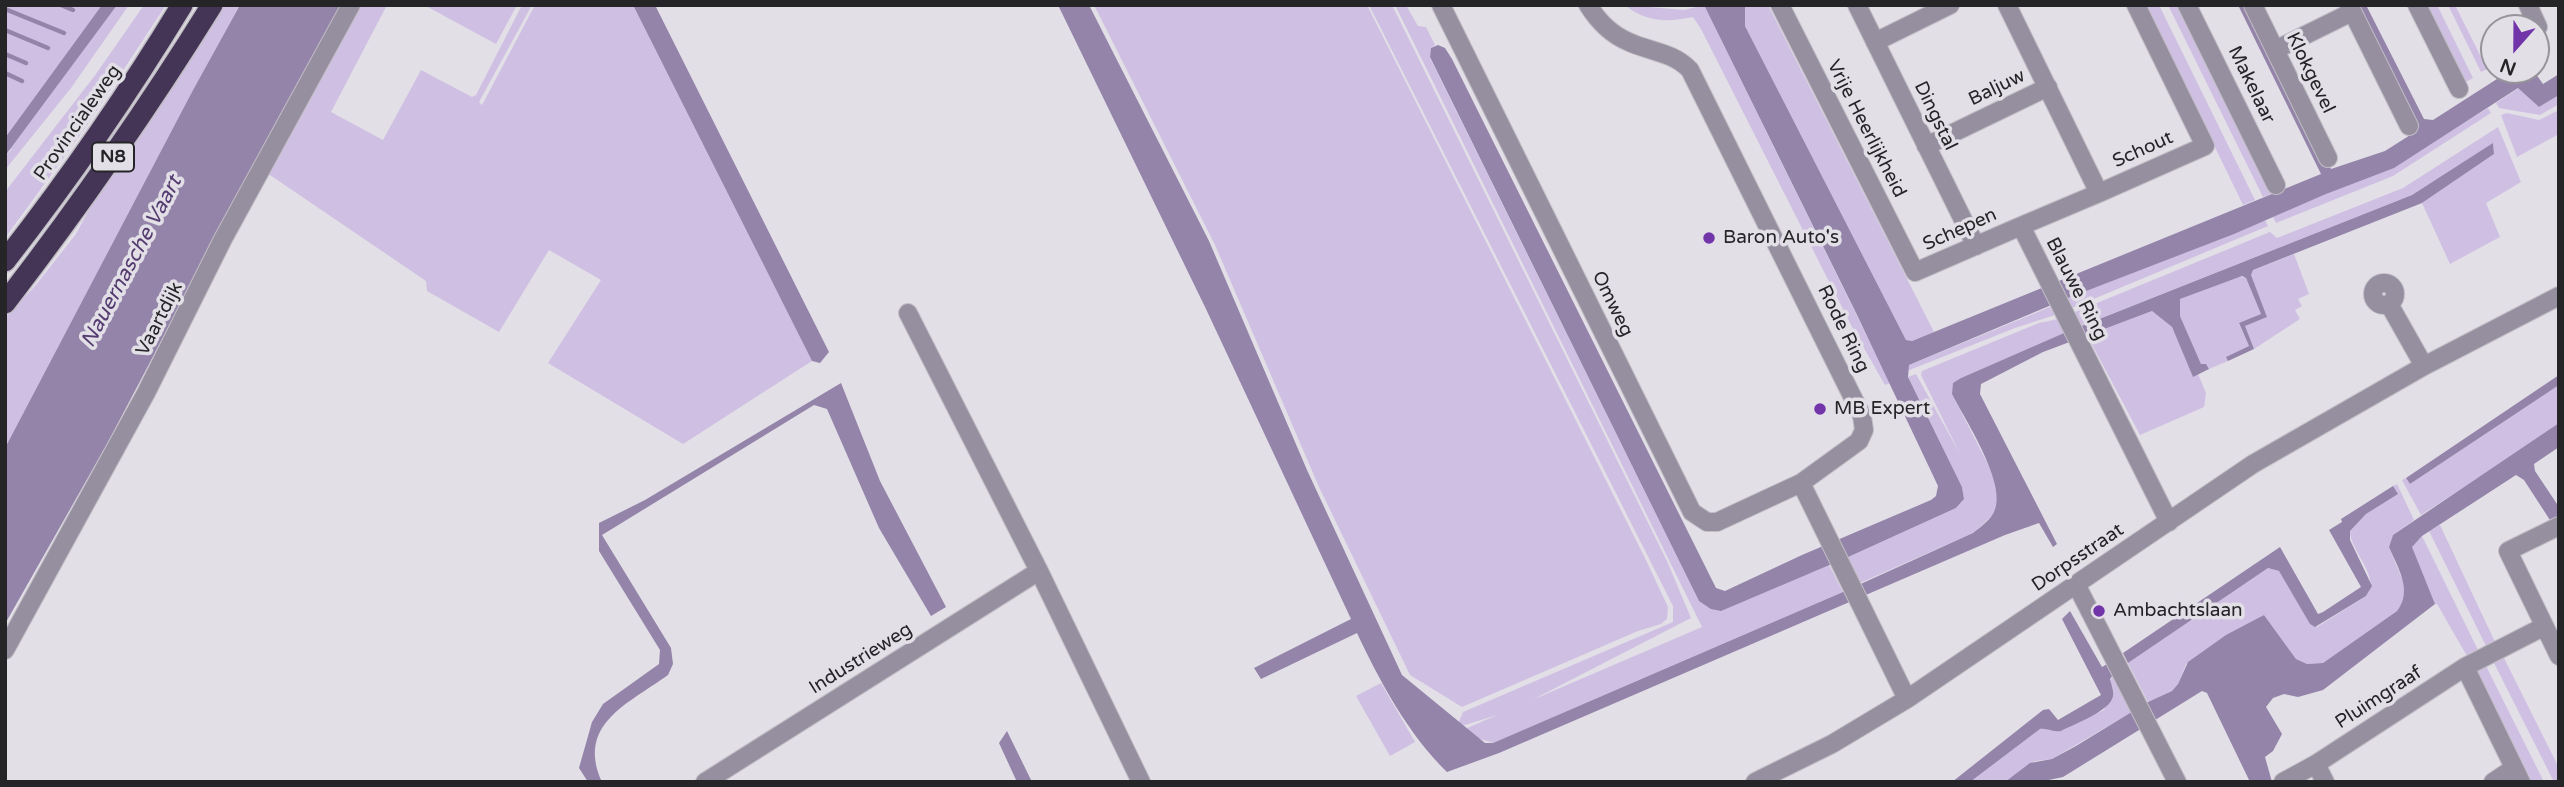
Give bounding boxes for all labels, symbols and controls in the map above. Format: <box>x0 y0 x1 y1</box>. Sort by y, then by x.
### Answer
north arrow <box>2480 14 2550 84</box>
street label: Klokgevel <box>2281 29 2339 117</box>
street label: Makelaar <box>2222 43 2280 127</box>
text: N <box>2497 54 2519 80</box>
street label: Vrije Heerlijkheid <box>1821 56 1911 202</box>
street label: Provincialeweg <box>30 61 126 185</box>
street label: Baljuw <box>1965 65 2029 111</box>
street label: Dingstal <box>1909 78 1961 154</box>
street label: Schout <box>2109 127 2177 173</box>
road number: N8 <box>92 142 134 172</box>
water label: Nauernasche Vaart <box>76 172 188 352</box>
street label: Schepen <box>1920 204 2000 256</box>
place label: Baron Auto's <box>1723 227 1839 249</box>
marker: Baron Auto's <box>1701 230 1717 246</box>
street label: Blauwe Ring <box>2040 234 2112 344</box>
street label: Omweg <box>1586 267 1638 341</box>
street label: Vaartdijk <box>132 278 188 360</box>
street label: Rode Ring <box>1812 281 1874 377</box>
place label: MB Expert <box>1834 398 1930 420</box>
marker: MB Expert <box>1812 401 1828 417</box>
street label: Dorpsstraat <box>2028 519 2128 597</box>
place label: Ambachtslaan <box>2113 600 2243 622</box>
marker: Ambachtslaan <box>2091 603 2107 619</box>
street label: Industrieweg <box>805 618 917 700</box>
street label: Pluimgraaf <box>2331 662 2427 734</box>

